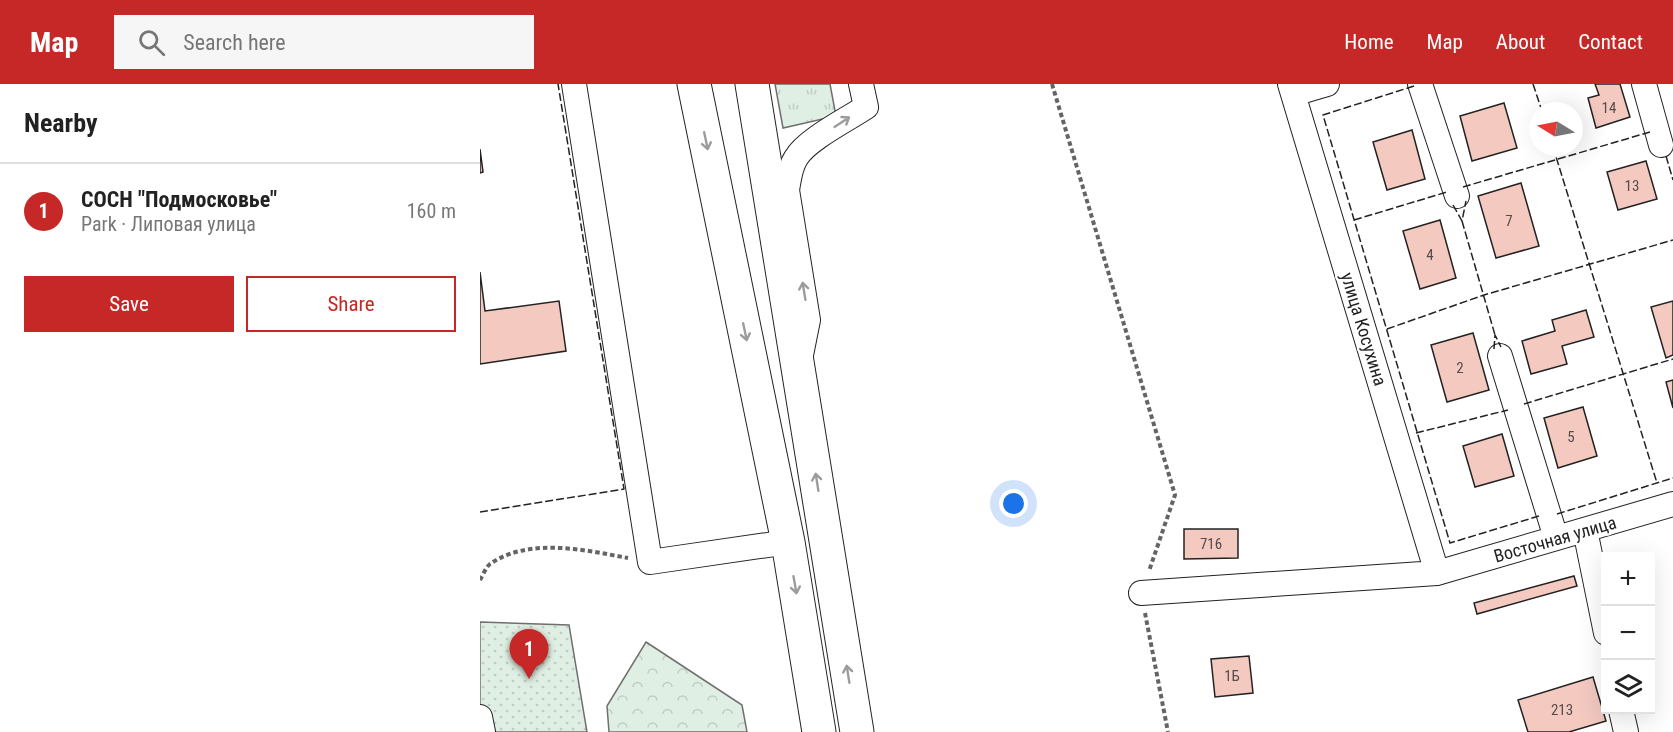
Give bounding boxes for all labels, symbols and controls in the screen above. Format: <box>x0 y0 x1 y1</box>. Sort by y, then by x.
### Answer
search box <box>114 15 534 69</box>
text: Map <box>30 26 78 59</box>
icon: search <box>135 26 168 59</box>
text: Search here <box>183 30 286 55</box>
text: Home <box>1344 30 1394 54</box>
text: Map <box>1427 30 1463 54</box>
text: About <box>1496 30 1545 54</box>
text: Contact <box>1578 30 1643 54</box>
house number: 14 <box>1602 99 1616 117</box>
north arrow <box>1529 102 1583 156</box>
text: Nearby <box>24 108 98 138</box>
one-way arrow <box>833 116 850 128</box>
one-way arrow <box>700 132 712 151</box>
house number: 13 <box>1625 177 1639 195</box>
text: СОСН "Подмосковье" <box>81 187 277 212</box>
text: 1 <box>38 199 49 223</box>
text: 160 m <box>407 199 456 223</box>
text: Park · Липовая улица <box>81 212 256 236</box>
house number: 7 <box>1505 212 1513 230</box>
house number: 4 <box>1426 246 1434 264</box>
street label: улица Косухина <box>1337 270 1391 388</box>
button: Save <box>24 276 234 332</box>
button: Share <box>246 276 456 332</box>
one-way arrow <box>798 282 809 302</box>
one-way arrow <box>740 322 751 342</box>
house number: 2 <box>1456 359 1464 377</box>
house number: 5 <box>1567 428 1575 446</box>
one-way arrow <box>811 472 822 492</box>
your location <box>999 489 1028 518</box>
street label: Восточная улица <box>1491 512 1619 566</box>
house number: 716 <box>1200 535 1222 553</box>
map controls <box>1601 552 1655 714</box>
button: + <box>1601 552 1655 606</box>
one-way arrow <box>790 575 801 595</box>
button: − <box>1601 606 1655 660</box>
pin: 1 <box>509 630 548 679</box>
button: layers <box>1601 660 1655 714</box>
one-way arrow <box>842 665 853 685</box>
house number: 1Б <box>1224 667 1240 685</box>
house number: 213 <box>1551 701 1573 719</box>

